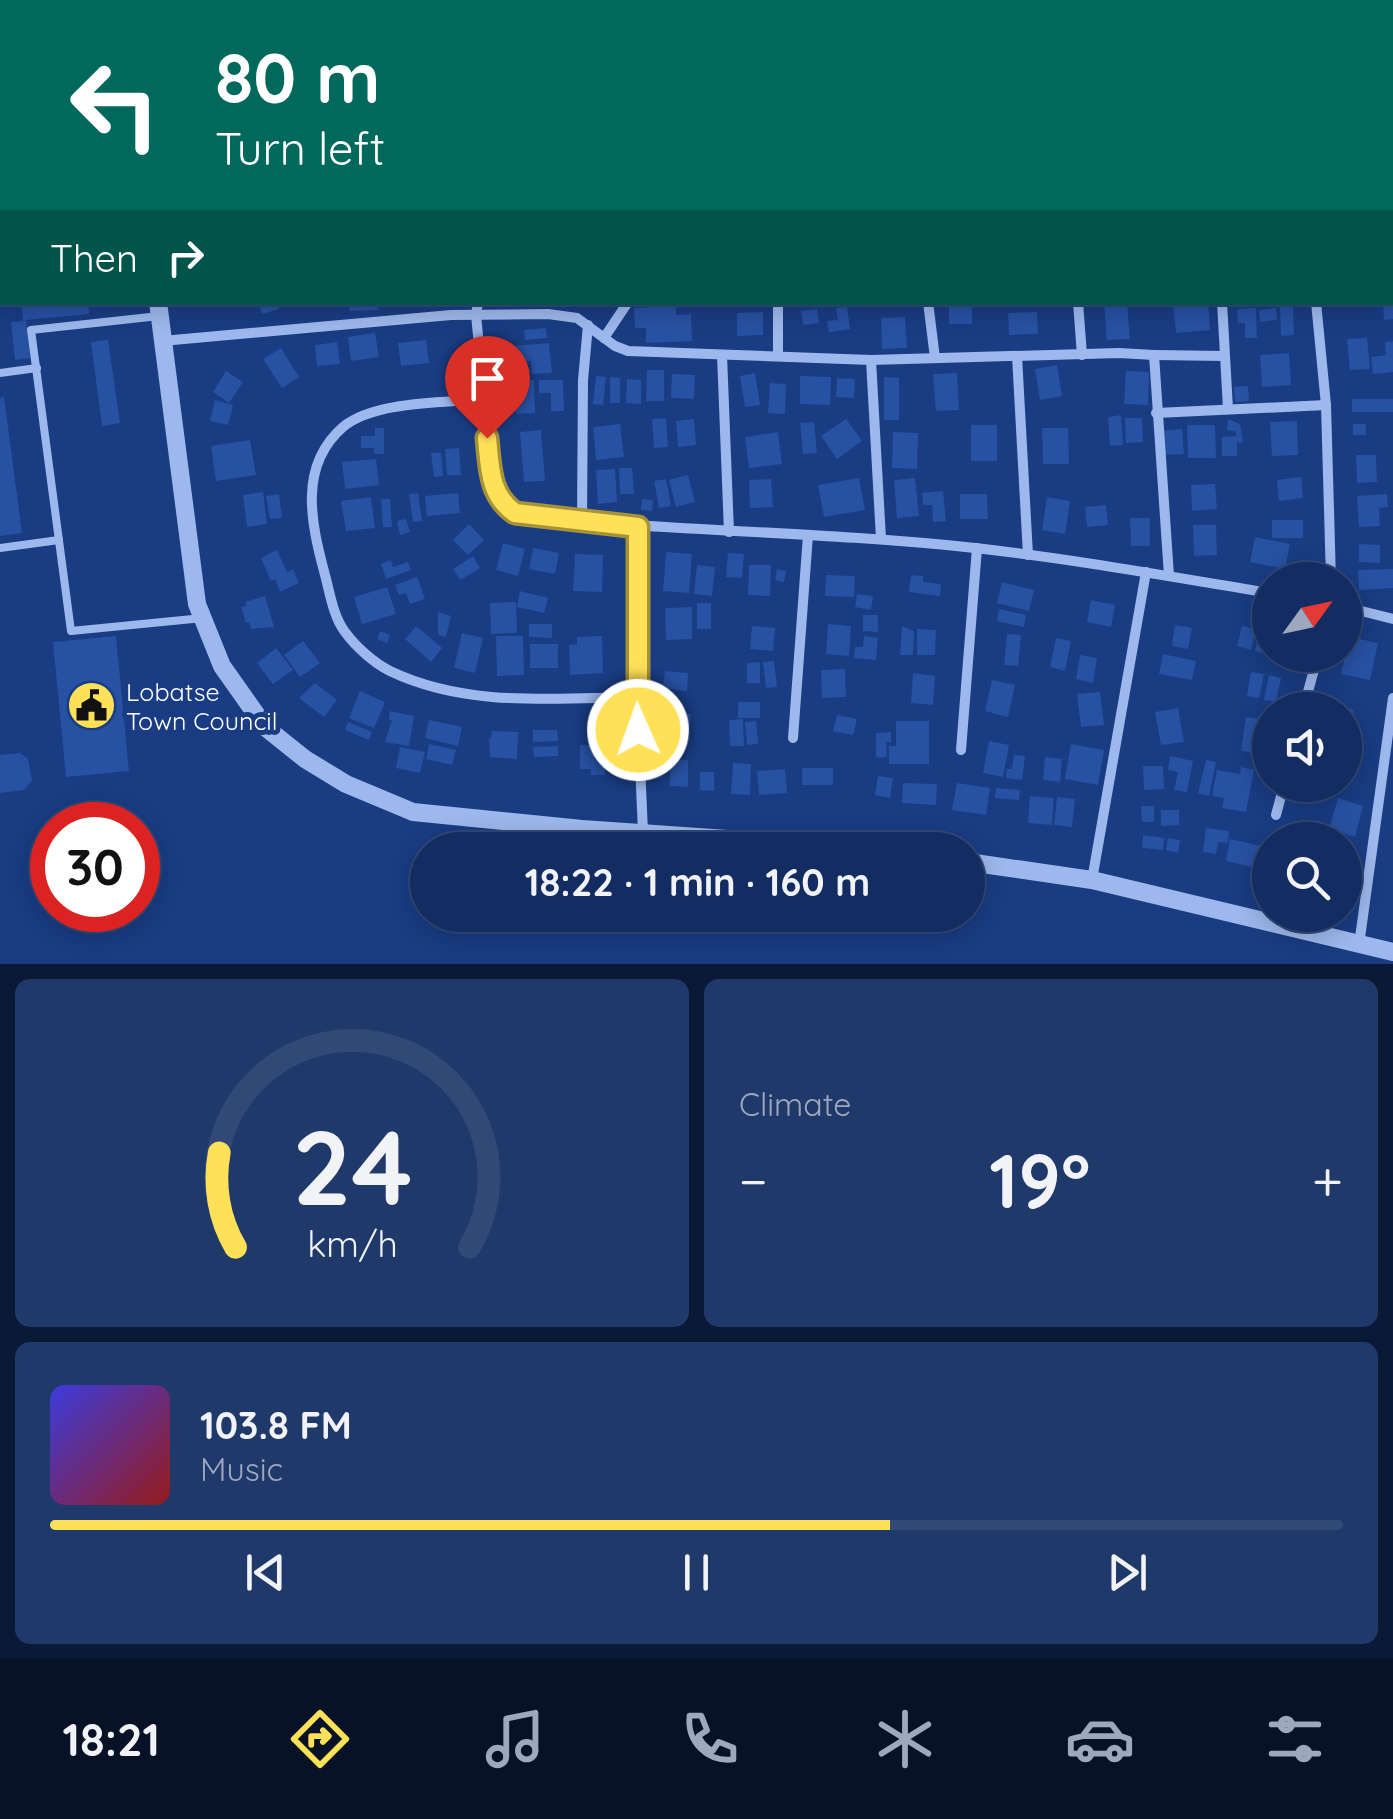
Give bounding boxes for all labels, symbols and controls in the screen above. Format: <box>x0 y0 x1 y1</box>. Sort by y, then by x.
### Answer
text: 80 m <box>215 33 380 121</box>
icon: left <box>50 40 180 170</box>
text: Turn left <box>215 120 385 176</box>
icon: right <box>158 230 213 285</box>
text: Then <box>50 234 138 282</box>
pin <box>445 336 530 439</box>
icon: arrive <box>460 351 515 406</box>
north arrow <box>1252 562 1362 672</box>
map controls <box>1252 562 1362 932</box>
place label: Lobatse Town Council <box>126 676 277 736</box>
position arrow <box>586 678 690 782</box>
public building icon: Lobatse Town Council <box>65 680 117 732</box>
button: sound <box>1252 692 1362 802</box>
speed limit sign: 30 <box>30 802 160 932</box>
button: search <box>1252 822 1362 932</box>
text: 18:22 · 1 min · 160 m <box>525 858 870 906</box>
text: Climate <box>739 1084 851 1124</box>
text: 24 <box>292 1101 412 1231</box>
text: 19° <box>989 1133 1090 1227</box>
text: − <box>739 1146 768 1215</box>
text: + <box>1312 1146 1343 1215</box>
text: km/h <box>307 1221 397 1266</box>
text: 103.8 FM <box>200 1401 352 1449</box>
text: Music <box>200 1449 283 1489</box>
icon: previous <box>238 1545 293 1600</box>
icon: pause <box>669 1545 724 1600</box>
icon: next <box>1100 1545 1155 1600</box>
icon: directions <box>285 1704 355 1774</box>
icon: music <box>480 1704 550 1774</box>
icon: phone <box>675 1704 745 1774</box>
icon: climate <box>870 1704 940 1774</box>
icon: car <box>1065 1704 1135 1774</box>
icon: filters <box>1260 1704 1330 1774</box>
text: 18:21 <box>63 1711 160 1767</box>

